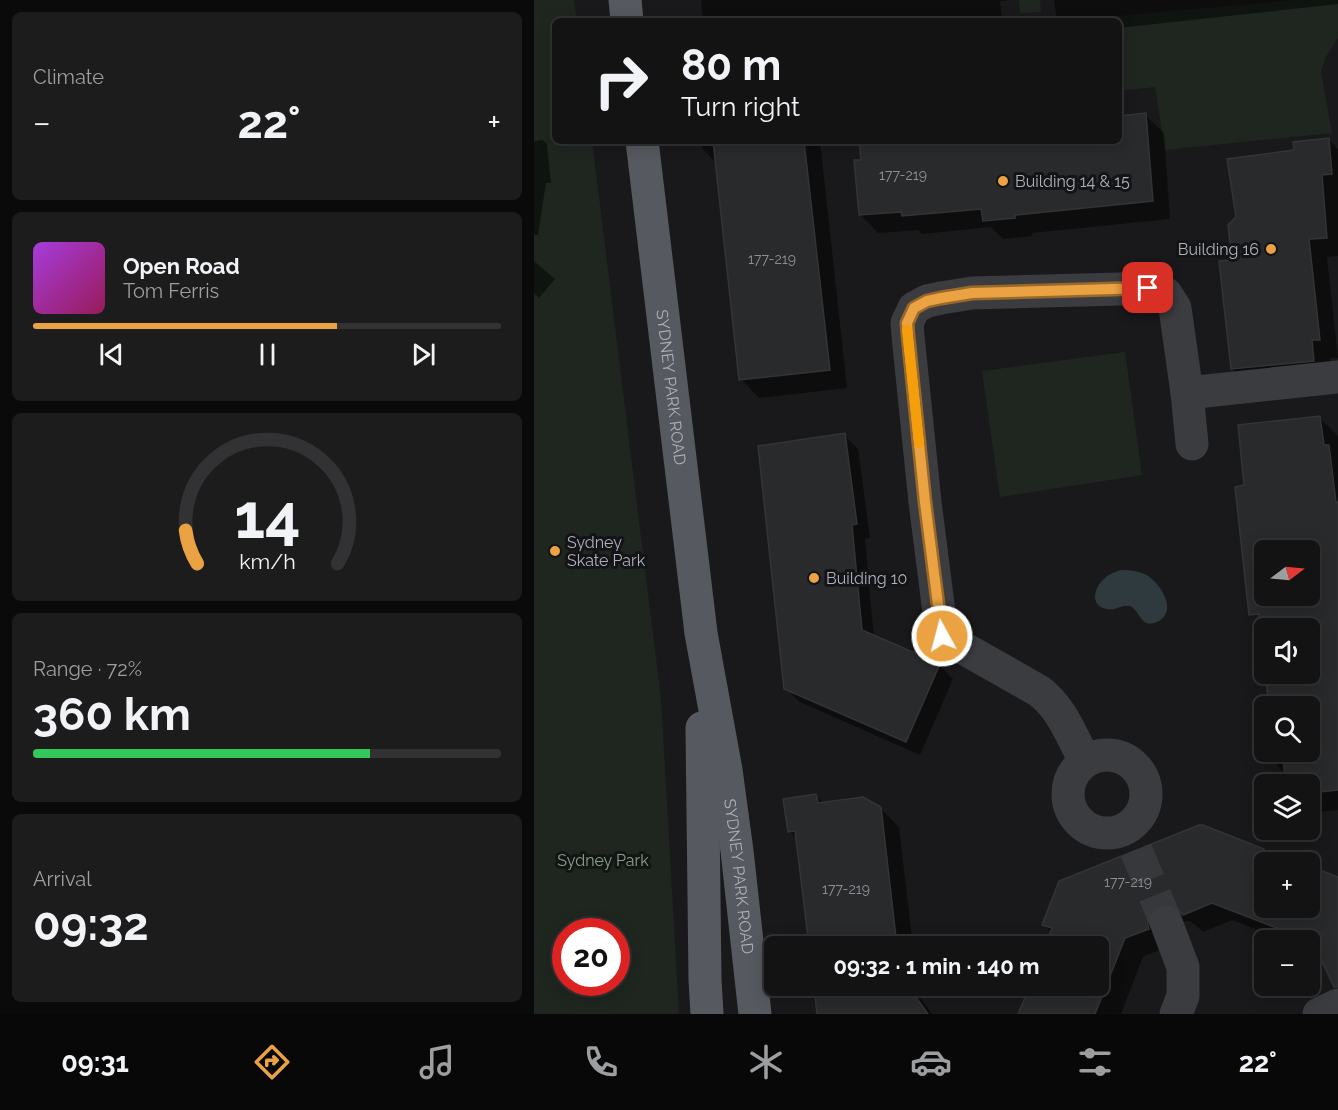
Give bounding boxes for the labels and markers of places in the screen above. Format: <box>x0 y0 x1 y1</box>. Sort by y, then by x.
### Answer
place label: Building 14 & 15 <box>1015 172 1130 191</box>
marker: Building 14 & 15 <box>996 174 1010 188</box>
place label: Building 16 <box>1178 240 1259 259</box>
marker: Building 16 <box>1264 242 1278 256</box>
pin <box>1122 262 1173 313</box>
place label: Sydney Skate Park <box>567 533 646 570</box>
marker: Sydney Skate Park <box>548 544 562 558</box>
place label: Building 10 <box>826 569 907 588</box>
marker: Building 10 <box>807 571 821 585</box>

